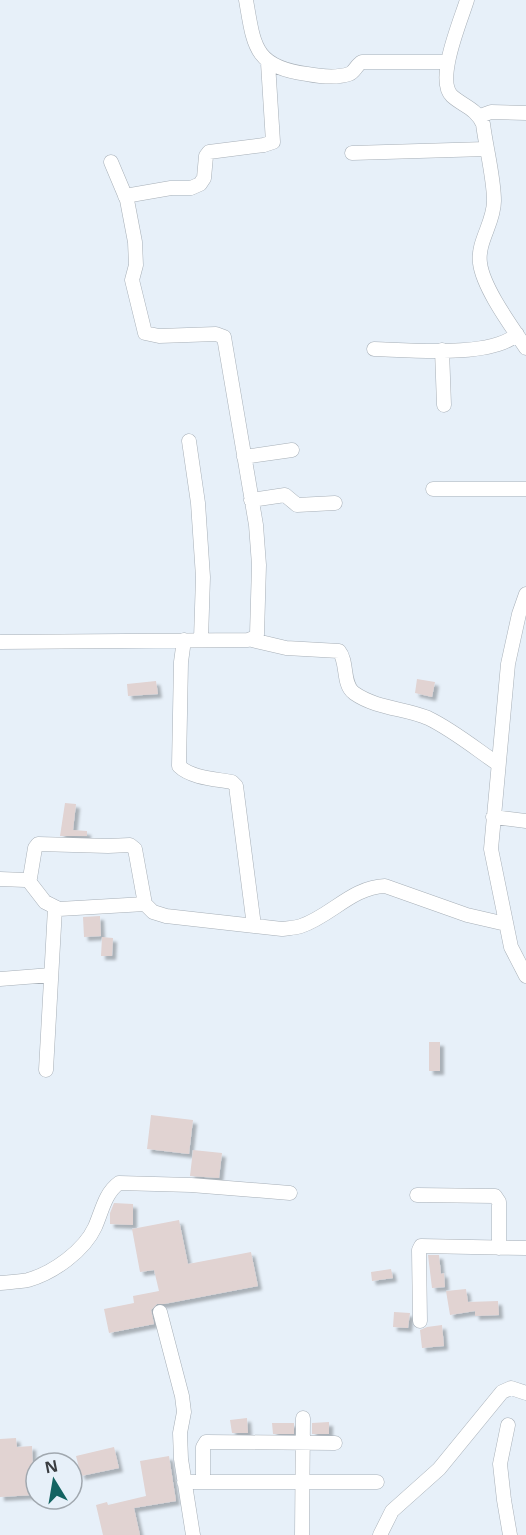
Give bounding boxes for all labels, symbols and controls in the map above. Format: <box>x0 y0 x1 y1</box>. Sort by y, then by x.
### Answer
north arrow <box>24 1451 84 1511</box>
text: N <box>43 1454 60 1478</box>

